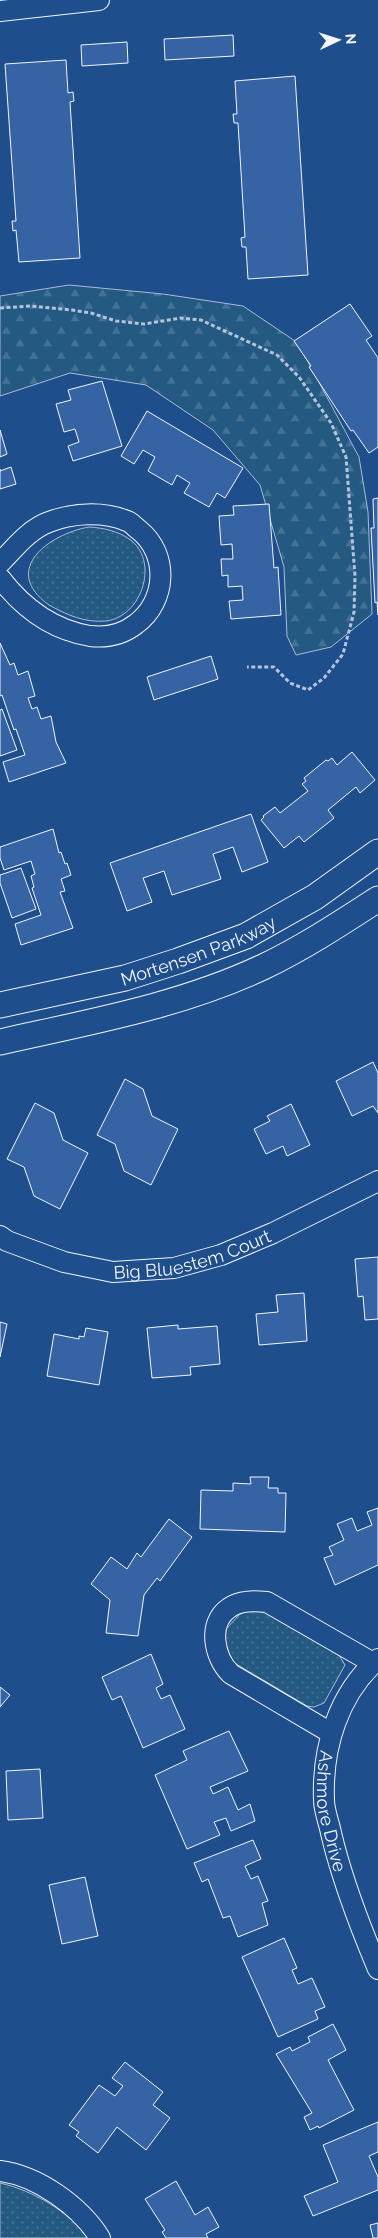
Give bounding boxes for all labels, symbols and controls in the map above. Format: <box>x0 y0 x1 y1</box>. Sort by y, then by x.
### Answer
north arrow <box>313 15 363 65</box>
text: N <box>343 33 359 45</box>
street label: Mortensen Parkway <box>118 911 279 989</box>
street label: Big Bluestem Court <box>113 1225 274 1282</box>
street label: Ashmore Drive <box>313 1749 352 1875</box>

